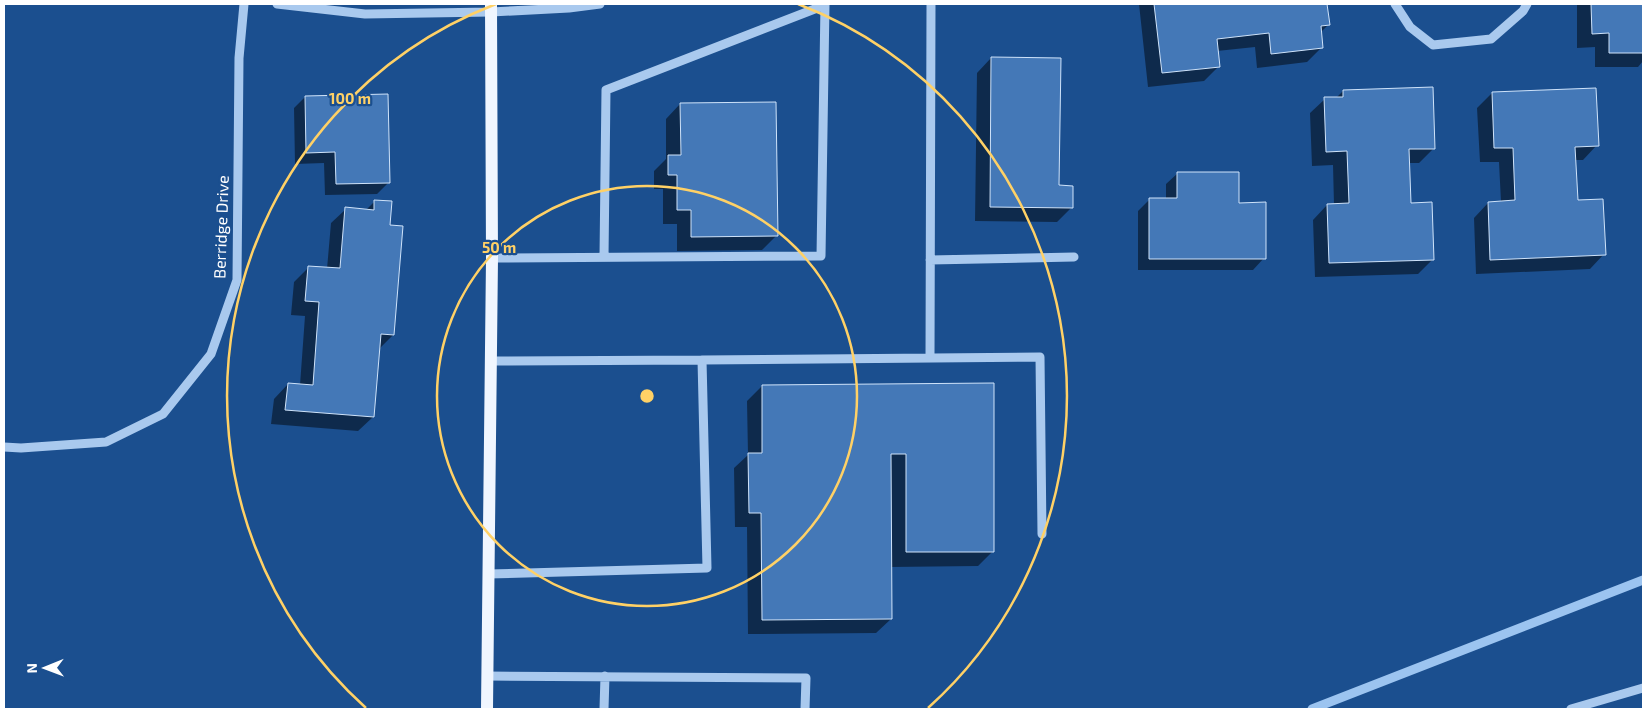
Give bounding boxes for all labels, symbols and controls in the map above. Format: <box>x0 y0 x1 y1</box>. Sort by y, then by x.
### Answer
text: 100 m <box>329 89 371 107</box>
street label: Berridge Drive <box>209 175 232 279</box>
text: 50 m <box>482 238 516 256</box>
centre of rings <box>638 387 656 405</box>
north arrow <box>20 643 70 693</box>
text: N <box>23 663 40 673</box>

